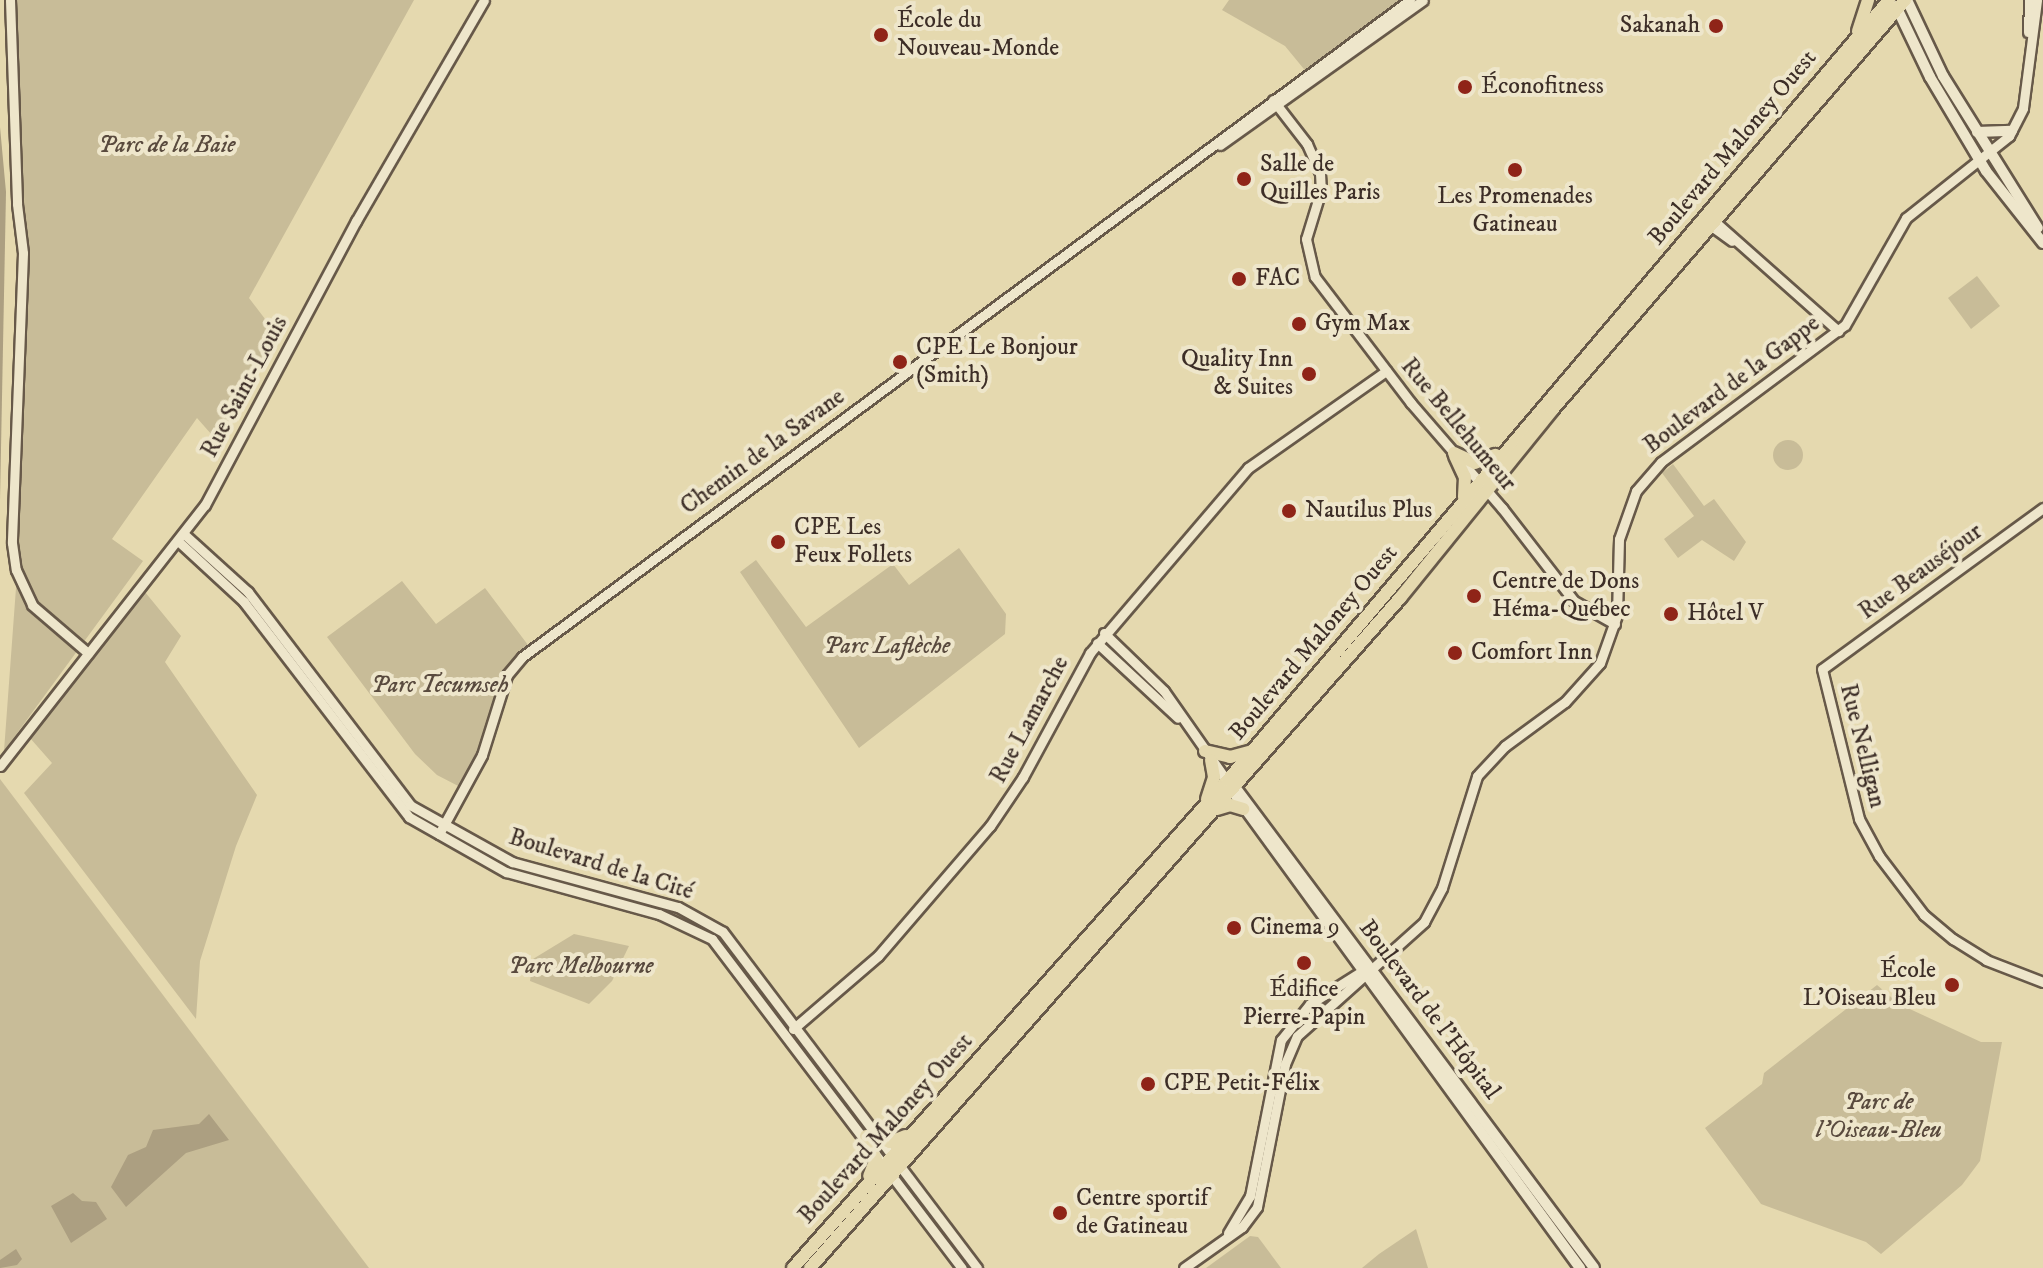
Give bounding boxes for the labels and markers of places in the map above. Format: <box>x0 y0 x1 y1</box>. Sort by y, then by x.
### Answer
place label: École du Nouveau-Monde <box>897 7 1059 63</box>
place label: Sakanah <box>1620 12 1700 40</box>
marker: Sakanah <box>1707 17 1725 35</box>
marker: École du Nouveau-Monde <box>872 26 890 44</box>
place label: Éconofitness <box>1481 73 1604 101</box>
marker: Éconofitness <box>1456 78 1474 96</box>
place label: Salle de Quilles Paris <box>1260 151 1380 207</box>
marker: Les Promenades Gatineau <box>1506 161 1524 179</box>
marker: Salle de Quilles Paris <box>1235 170 1253 188</box>
place label: Les Promenades Gatineau <box>1437 183 1593 239</box>
place label: FAC <box>1255 265 1300 293</box>
marker: FAC <box>1230 270 1248 288</box>
place label: Gym Max <box>1315 310 1410 338</box>
marker: Gym Max <box>1290 315 1308 333</box>
place label: CPE Le Bonjour (Smith) <box>916 334 1078 390</box>
place label: Quality Inn & Suites <box>1181 346 1293 402</box>
marker: CPE Le Bonjour (Smith) <box>891 353 909 371</box>
marker: Quality Inn & Suites <box>1300 365 1318 383</box>
place label: Nautilus Plus <box>1305 497 1432 525</box>
marker: Nautilus Plus <box>1280 502 1298 520</box>
place label: CPE Les Feux Follets <box>794 514 912 570</box>
marker: CPE Les Feux Follets <box>769 533 787 551</box>
place label: Centre de Dons Héma-Québec <box>1492 568 1639 624</box>
marker: Centre de Dons Héma-Québec <box>1463 585 1485 607</box>
place label: Hôtel V <box>1687 600 1764 628</box>
marker: Hôtel V <box>1662 605 1680 623</box>
place label: Comfort Inn <box>1471 639 1593 667</box>
marker: Comfort Inn <box>1446 644 1464 662</box>
place label: Cinema 9 <box>1250 914 1340 942</box>
marker: Cinema 9 <box>1225 919 1243 937</box>
marker: Édifice Pierre-Papin <box>1295 954 1313 972</box>
place label: École L'Oiseau Bleu <box>1803 957 1936 1013</box>
place label: Édifice Pierre-Papin <box>1243 976 1365 1032</box>
marker: École L'Oiseau Bleu <box>1943 976 1961 994</box>
place label: CPE Petit-Félix <box>1164 1070 1320 1098</box>
marker: CPE Petit-Félix <box>1139 1075 1157 1093</box>
place label: Centre sportif de Gatineau <box>1076 1185 1208 1241</box>
marker: Centre sportif de Gatineau <box>1051 1204 1069 1222</box>

